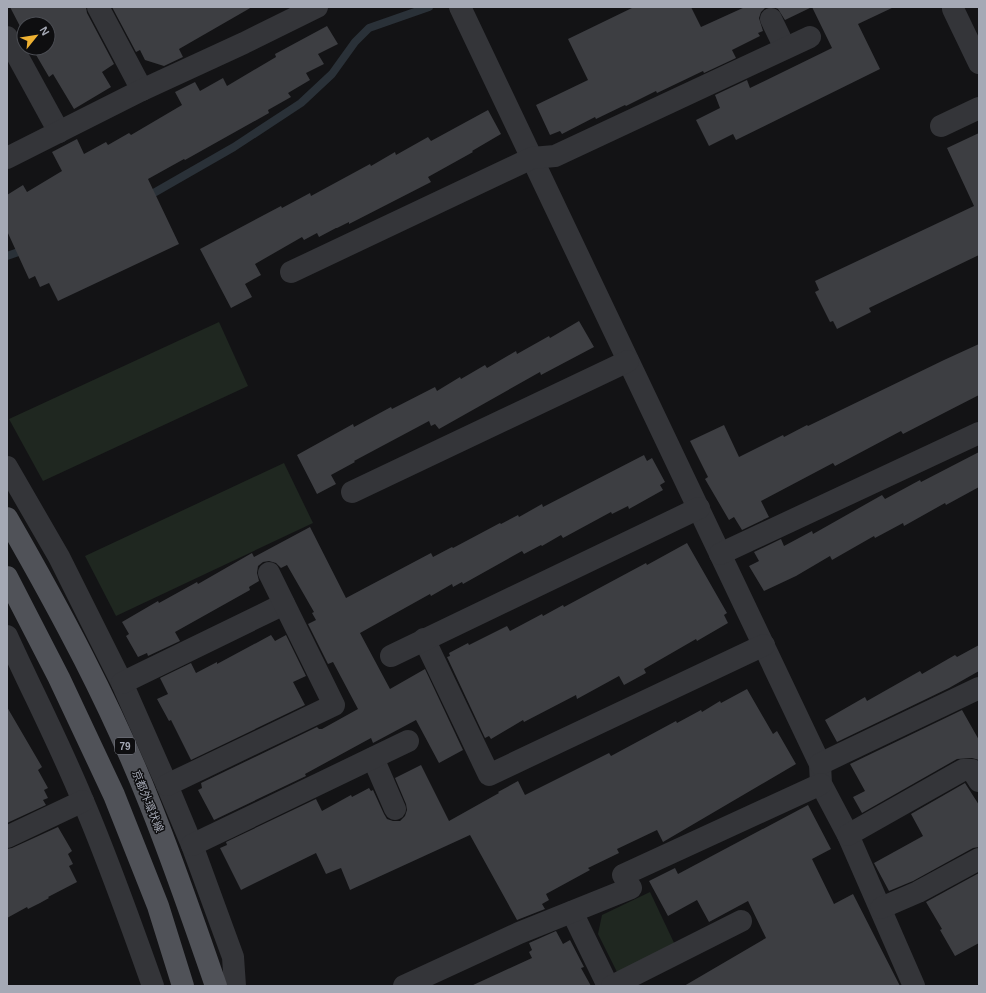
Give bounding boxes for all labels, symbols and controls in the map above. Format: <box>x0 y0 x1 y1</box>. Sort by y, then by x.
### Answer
north arrow <box>16 16 56 56</box>
text: N <box>37 25 52 37</box>
road number: 79 <box>115 738 135 754</box>
street label: 京都外環状線 <box>130 768 166 834</box>

